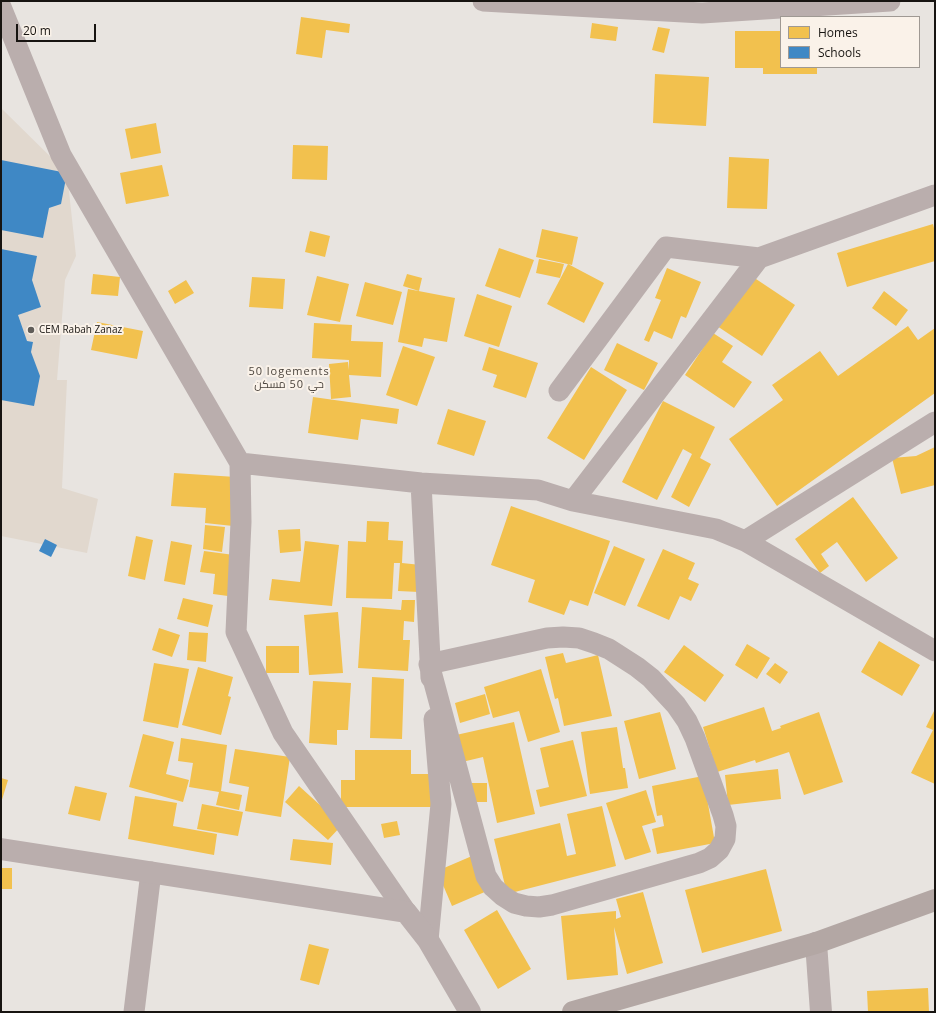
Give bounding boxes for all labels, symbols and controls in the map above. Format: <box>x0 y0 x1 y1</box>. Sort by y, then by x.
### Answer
scale bar <box>18 16 98 42</box>
legend <box>780 16 920 68</box>
text: 20 m <box>23 22 51 39</box>
text: Homes <box>818 24 858 41</box>
text: Schools <box>818 44 861 61</box>
place label: CEM Rabah Zanaz <box>39 324 122 336</box>
marker: CEM Rabah Zanaz <box>26 325 36 335</box>
district label: 50 logements حي 50 مسكن <box>248 365 330 391</box>

